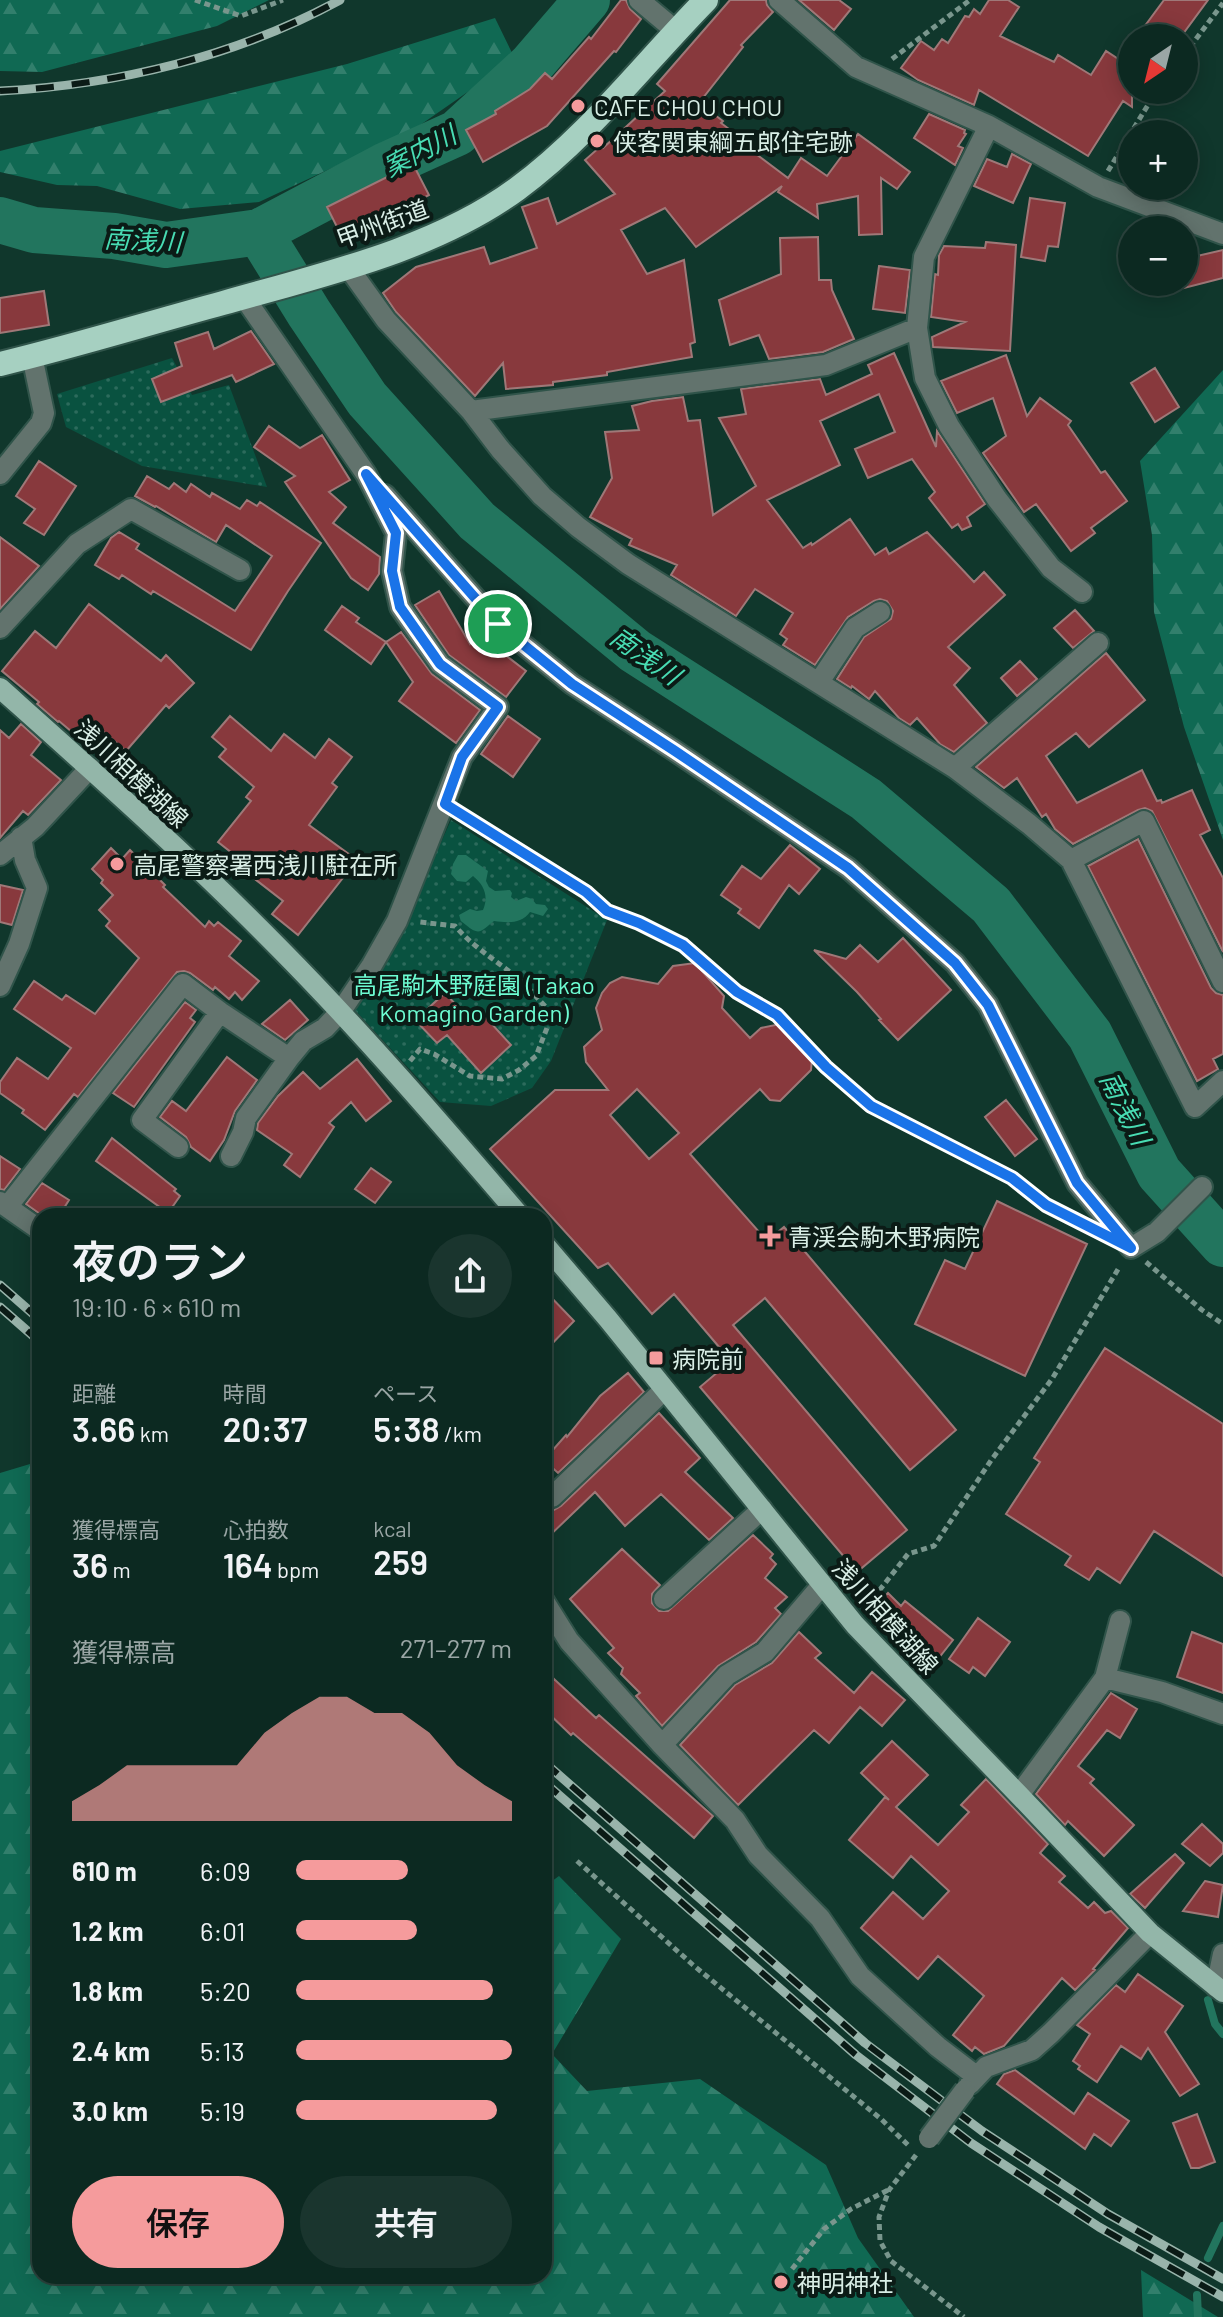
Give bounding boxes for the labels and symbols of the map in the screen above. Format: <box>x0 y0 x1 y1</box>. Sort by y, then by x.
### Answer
north arrow <box>1118 24 1198 104</box>
place label: CAFE CHOU CHOU <box>594 92 782 121</box>
marker: CAFE CHOU CHOU <box>569 97 587 115</box>
water label: 案内川 <box>377 117 463 182</box>
place label: 侠客関東綱五郎住宅跡 <box>613 127 853 156</box>
marker: 侠客関東綱五郎住宅跡 <box>588 132 606 150</box>
street label: 甲州街道 <box>332 193 432 253</box>
water label: 南浅川 <box>103 221 186 257</box>
pin <box>464 590 532 658</box>
water label: 南浅川 <box>605 620 689 692</box>
street label: 浅川相模湖線 <box>69 713 195 833</box>
place label: 高尾警察署西浅川駐在所 <box>133 850 397 879</box>
marker: 高尾警察署西浅川駐在所 <box>108 855 126 873</box>
park label: 高尾駒木野庭園 (Takao Komagino Garden) <box>353 970 595 1027</box>
water label: 南浅川 <box>1094 1066 1159 1152</box>
place label: 青渓会駒木野病院 <box>788 1222 980 1251</box>
marker: 青渓会駒木野病院 <box>759 1225 781 1247</box>
place label: 病院前 <box>672 1344 744 1373</box>
marker: 病院前 <box>647 1349 665 1367</box>
street label: 浅川相模湖線 <box>827 1553 945 1679</box>
place label: 神明神社 <box>797 2268 893 2297</box>
marker: 神明神社 <box>772 2273 790 2291</box>

